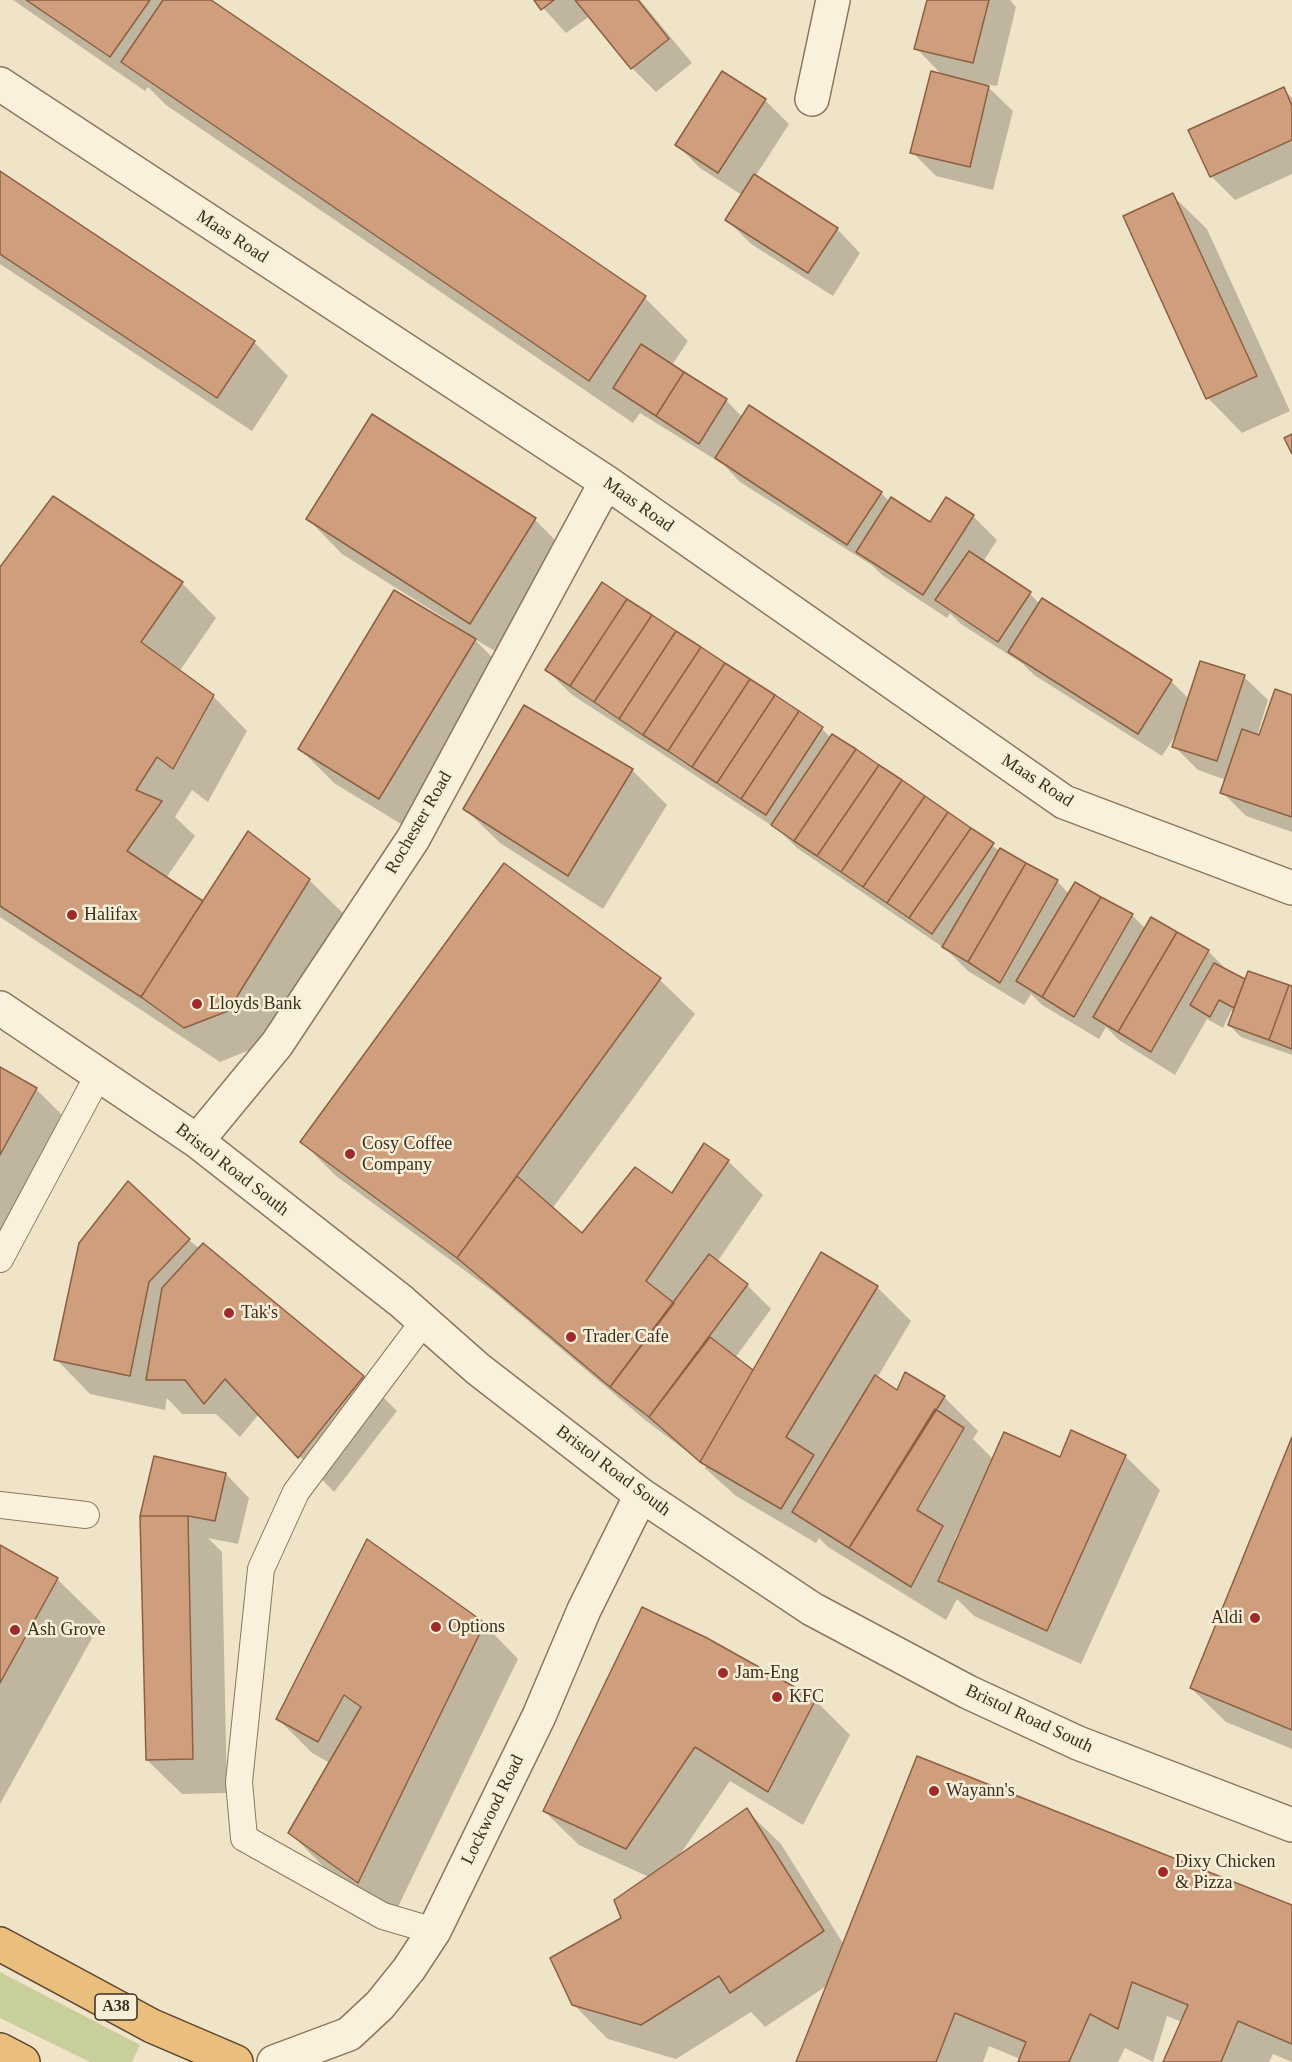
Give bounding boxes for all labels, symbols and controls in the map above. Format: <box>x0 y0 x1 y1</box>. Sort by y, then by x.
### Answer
street label: Maas Road <box>192 206 272 268</box>
street label: Maas Road <box>598 473 678 537</box>
street label: Maas Road <box>997 750 1077 812</box>
street label: Rochester Road <box>381 768 457 878</box>
place label: Halifax <box>84 904 138 926</box>
marker: Halifax <box>65 908 79 922</box>
place label: Lloyds Bank <box>209 993 301 1015</box>
marker: Lloyds Bank <box>190 997 204 1011</box>
street label: Bristol Road South <box>171 1119 293 1221</box>
place label: Cosy Coffee Company <box>362 1133 452 1176</box>
marker: Cosy Coffee Company <box>343 1147 357 1161</box>
place label: Tak's <box>241 1302 278 1324</box>
marker: Tak's <box>222 1306 236 1320</box>
place label: Trader Cafe <box>583 1326 669 1348</box>
marker: Trader Cafe <box>564 1330 578 1344</box>
street label: Bristol Road South <box>551 1421 675 1521</box>
place label: Aldi <box>1211 1607 1243 1629</box>
marker: Aldi <box>1248 1611 1262 1625</box>
place label: Options <box>448 1616 505 1638</box>
place label: Ash Grove <box>27 1619 105 1641</box>
marker: Options <box>429 1620 443 1634</box>
marker: Ash Grove <box>8 1623 22 1637</box>
place label: Jam-Eng <box>735 1662 799 1684</box>
marker: Jam-Eng <box>716 1666 730 1680</box>
street label: Bristol Road South <box>962 1680 1096 1758</box>
place label: KFC <box>789 1686 824 1708</box>
marker: KFC <box>770 1690 784 1704</box>
street label: Lockwood Road <box>457 1752 529 1868</box>
place label: Wayann's <box>946 1780 1015 1802</box>
marker: Wayann's <box>927 1784 941 1798</box>
place label: Dixy Chicken & Pizza <box>1175 1851 1275 1894</box>
marker: Dixy Chicken & Pizza <box>1156 1865 1170 1879</box>
road number: A38 <box>95 1994 137 2020</box>

